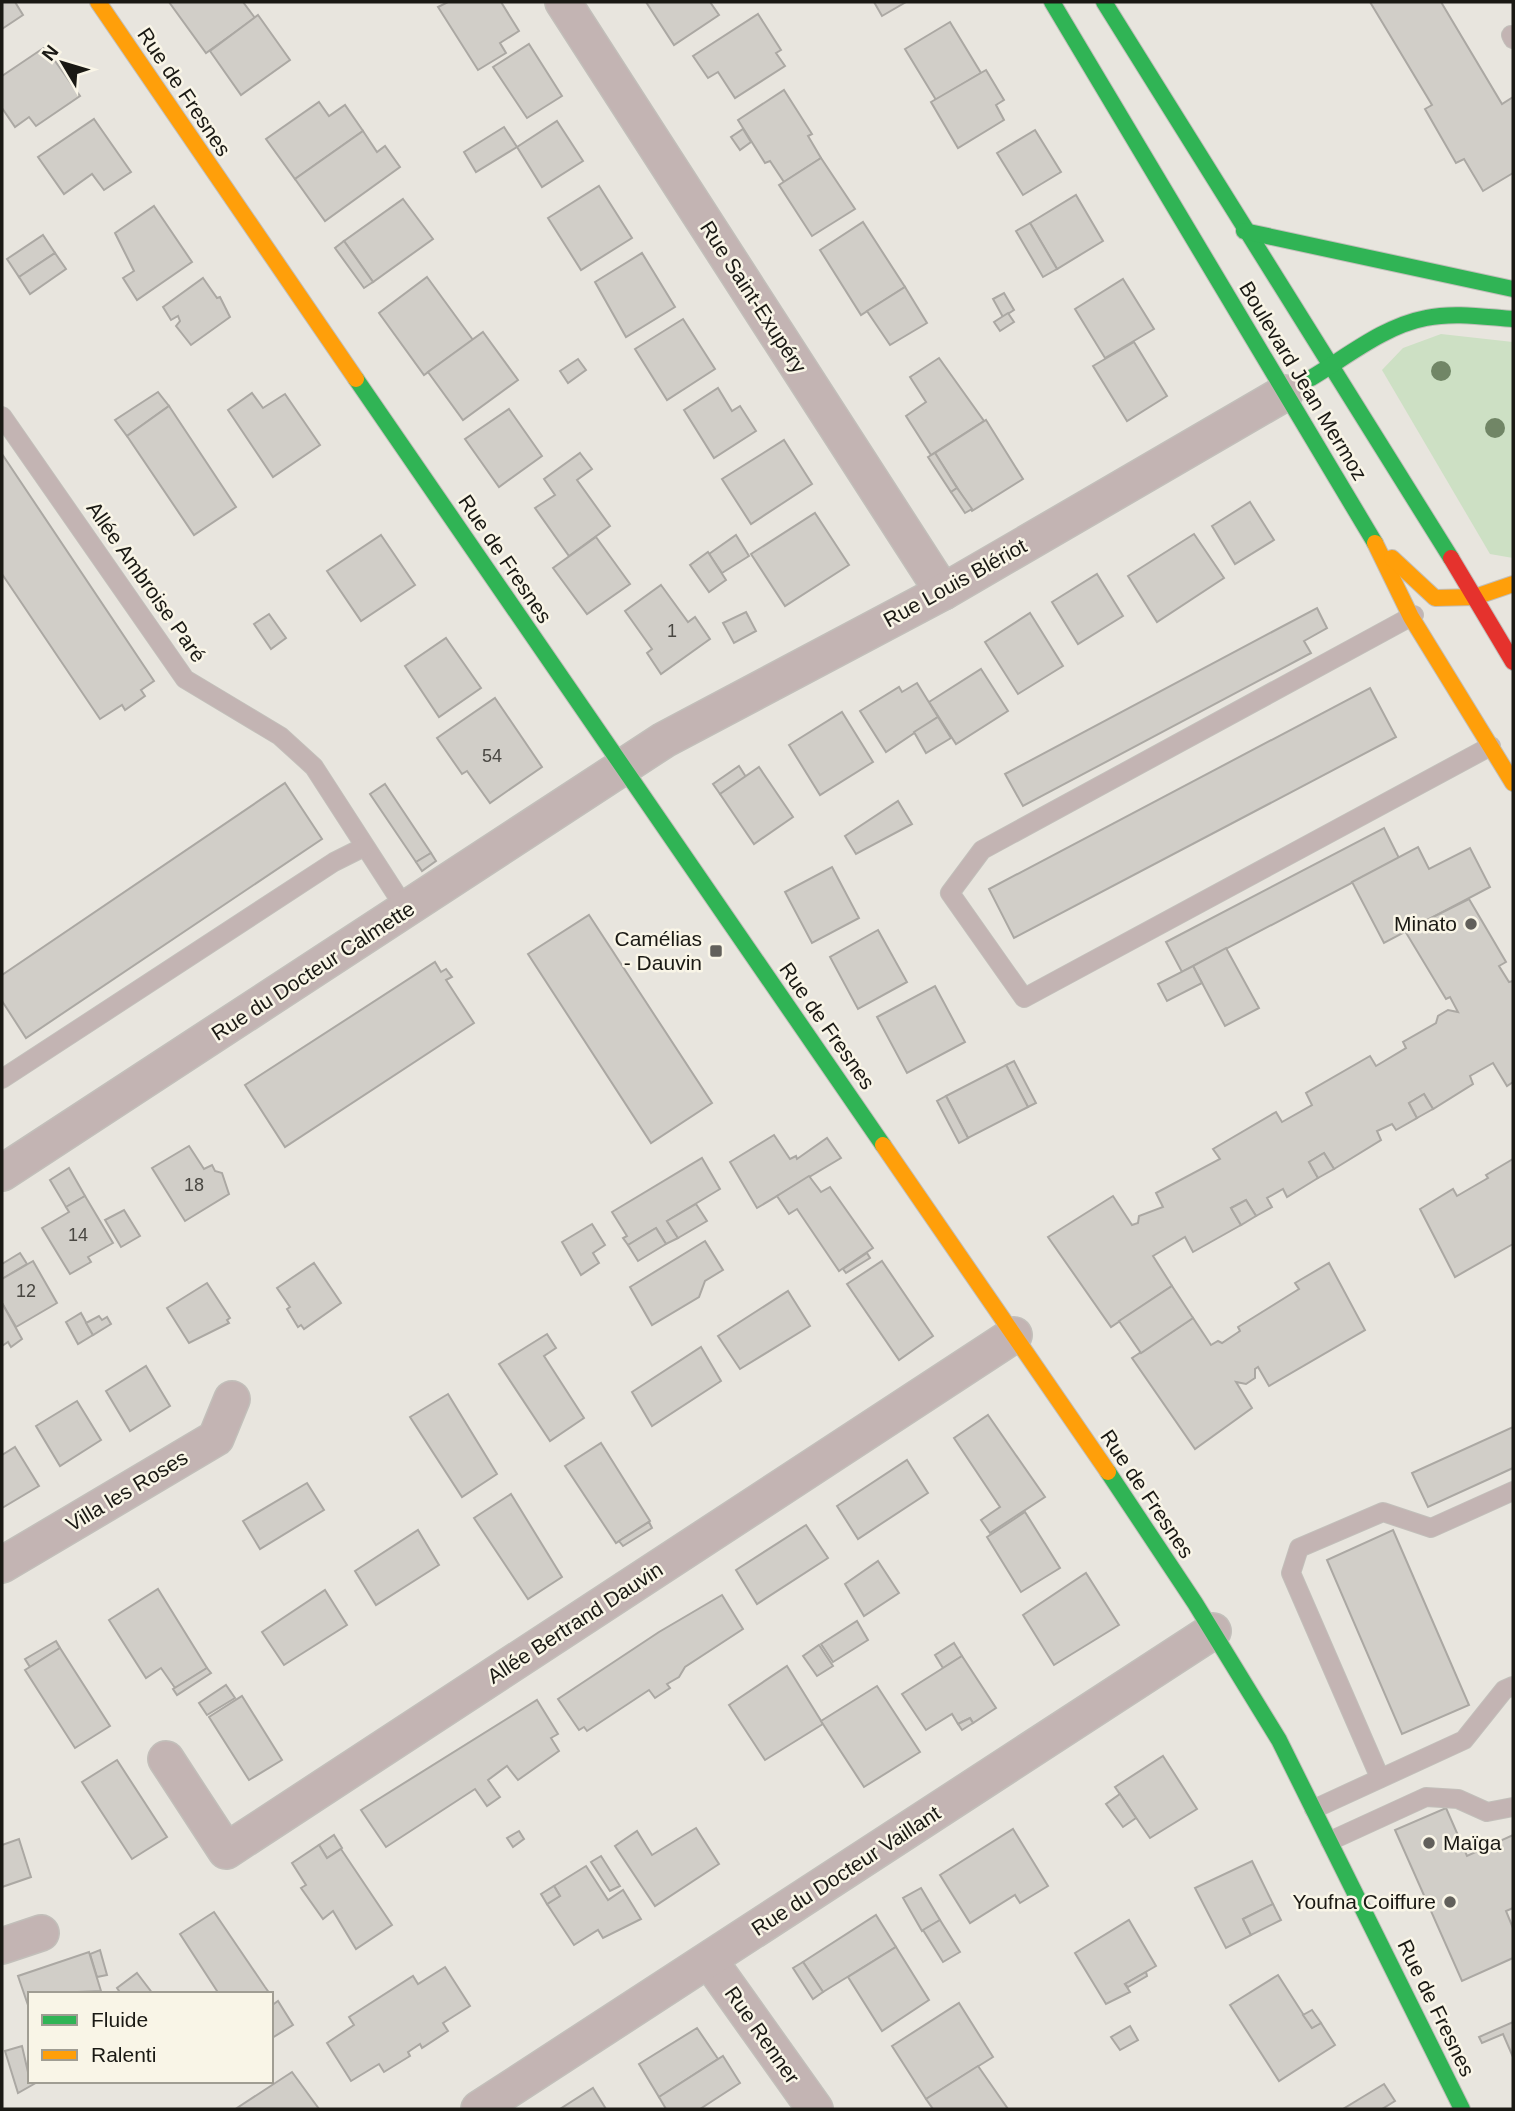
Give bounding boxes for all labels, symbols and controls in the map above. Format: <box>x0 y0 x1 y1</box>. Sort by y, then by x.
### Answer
street label: Rue de Fresnes <box>133 23 236 160</box>
north arrow <box>28 28 98 98</box>
text: N <box>37 41 62 65</box>
street label: Rue Saint-Exupéry <box>696 217 811 377</box>
street label: Boulevard Jean Mermoz <box>1235 277 1372 484</box>
street label: Rue de Fresnes <box>454 490 557 627</box>
street label: Allée Ambroise Paré <box>82 497 210 666</box>
street label: Rue Louis Blériot <box>879 534 1030 631</box>
house number: 1 <box>667 621 677 641</box>
house number: 54 <box>482 746 502 766</box>
street label: Rue du Docteur Calmette <box>207 896 418 1045</box>
place label: Minato <box>1394 912 1457 935</box>
marker: Minato <box>1463 916 1479 932</box>
place label: Camélias - Dauvin <box>614 927 702 974</box>
marker: Camélias - Dauvin <box>708 943 724 959</box>
street label: Rue de Fresnes <box>775 958 880 1094</box>
house number: 18 <box>184 1175 204 1195</box>
house number: 14 <box>68 1225 88 1245</box>
house number: 12 <box>16 1281 36 1301</box>
street label: Rue de Fresnes <box>1096 1425 1199 1562</box>
street label: Villa les Roses <box>62 1445 192 1536</box>
street label: Allée Bertrand Dauvin <box>483 1557 667 1688</box>
street label: Rue du Docteur Vaillant <box>747 1801 944 1940</box>
place label: Maïga <box>1443 1831 1502 1854</box>
marker: Maïga <box>1421 1835 1437 1851</box>
place label: Youfna Coiffure <box>1292 1890 1436 1913</box>
marker: Youfna Coiffure <box>1442 1894 1458 1910</box>
street label: Rue de Fresnes <box>1393 1936 1480 2080</box>
street label: Rue Renner <box>721 1982 804 2088</box>
legend <box>28 1992 273 2083</box>
text: Fluide <box>91 2008 148 2031</box>
text: Ralenti <box>91 2043 156 2066</box>

